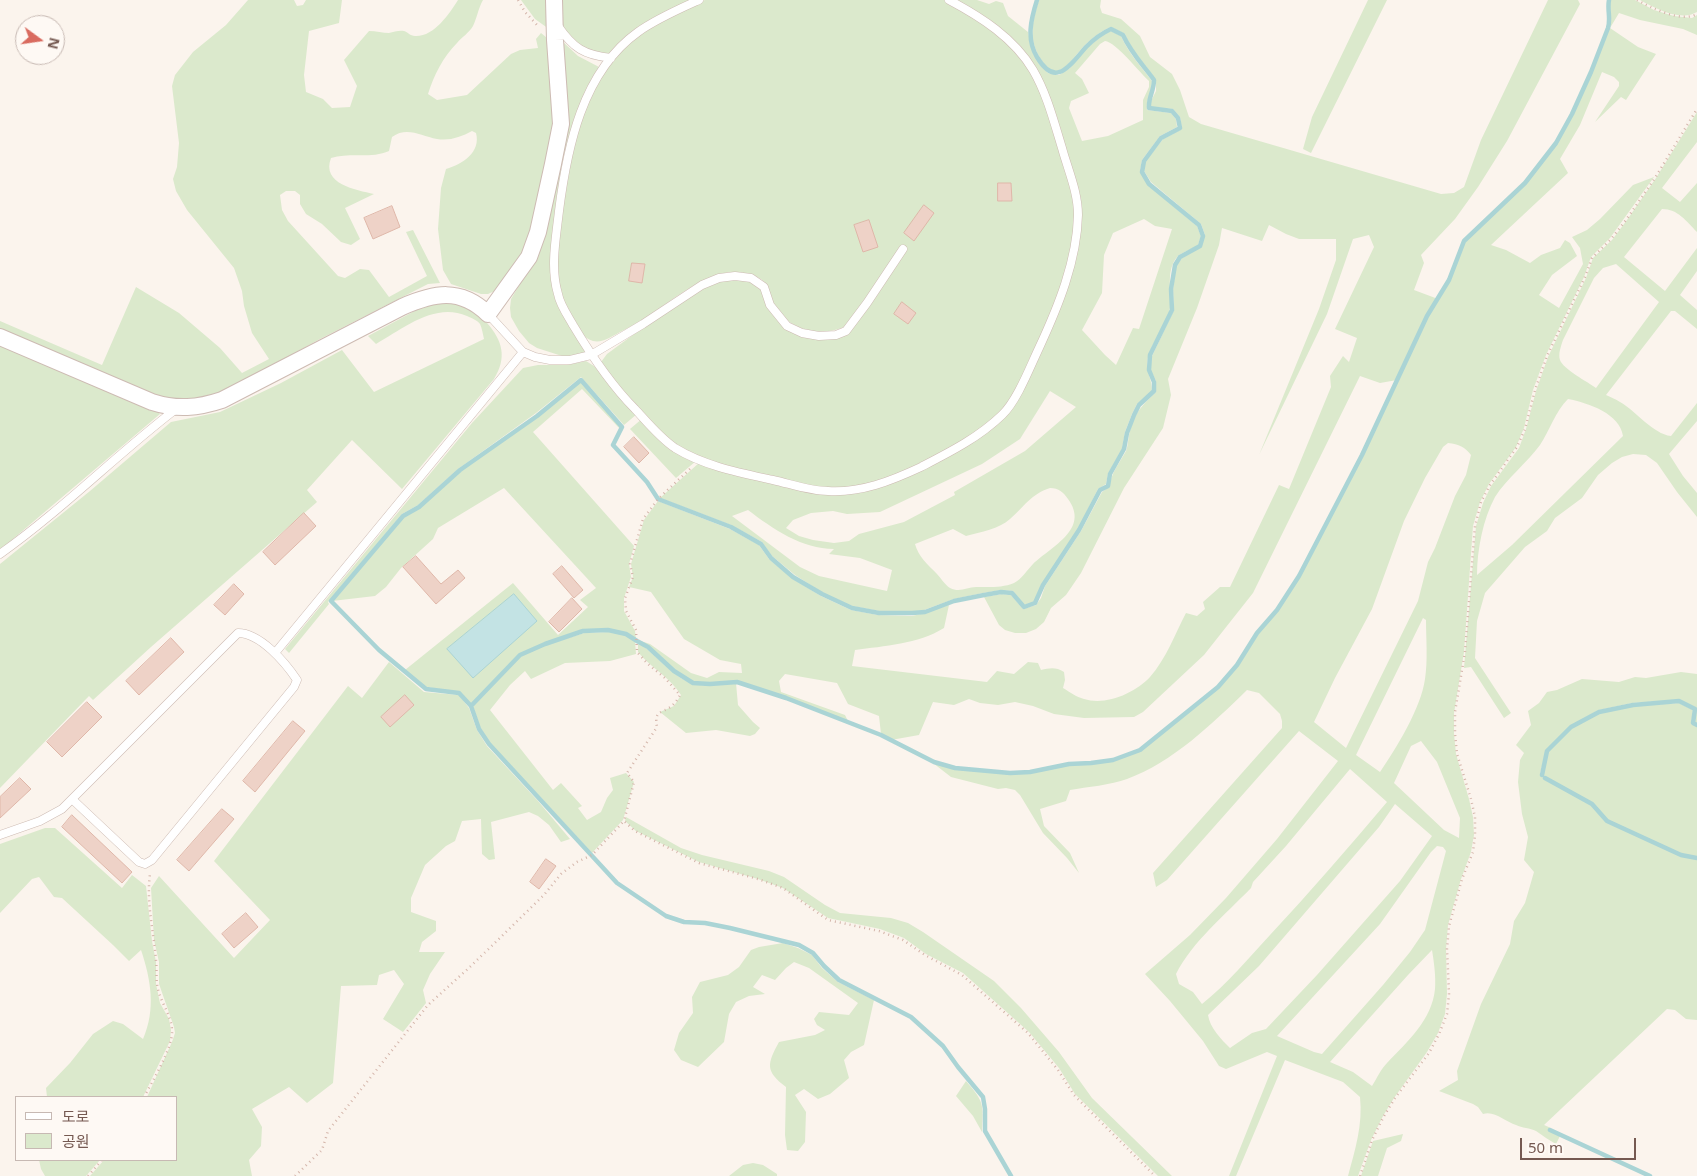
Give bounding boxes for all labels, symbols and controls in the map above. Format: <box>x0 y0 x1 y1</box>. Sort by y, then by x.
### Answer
north arrow <box>15 15 65 65</box>
text: N <box>43 36 65 51</box>
legend <box>15 1096 178 1161</box>
text: 도로 <box>62 1106 90 1126</box>
scale bar <box>1522 1128 1638 1160</box>
text: 공원 <box>62 1131 90 1151</box>
text: 50 m <box>1528 1137 1563 1157</box>

